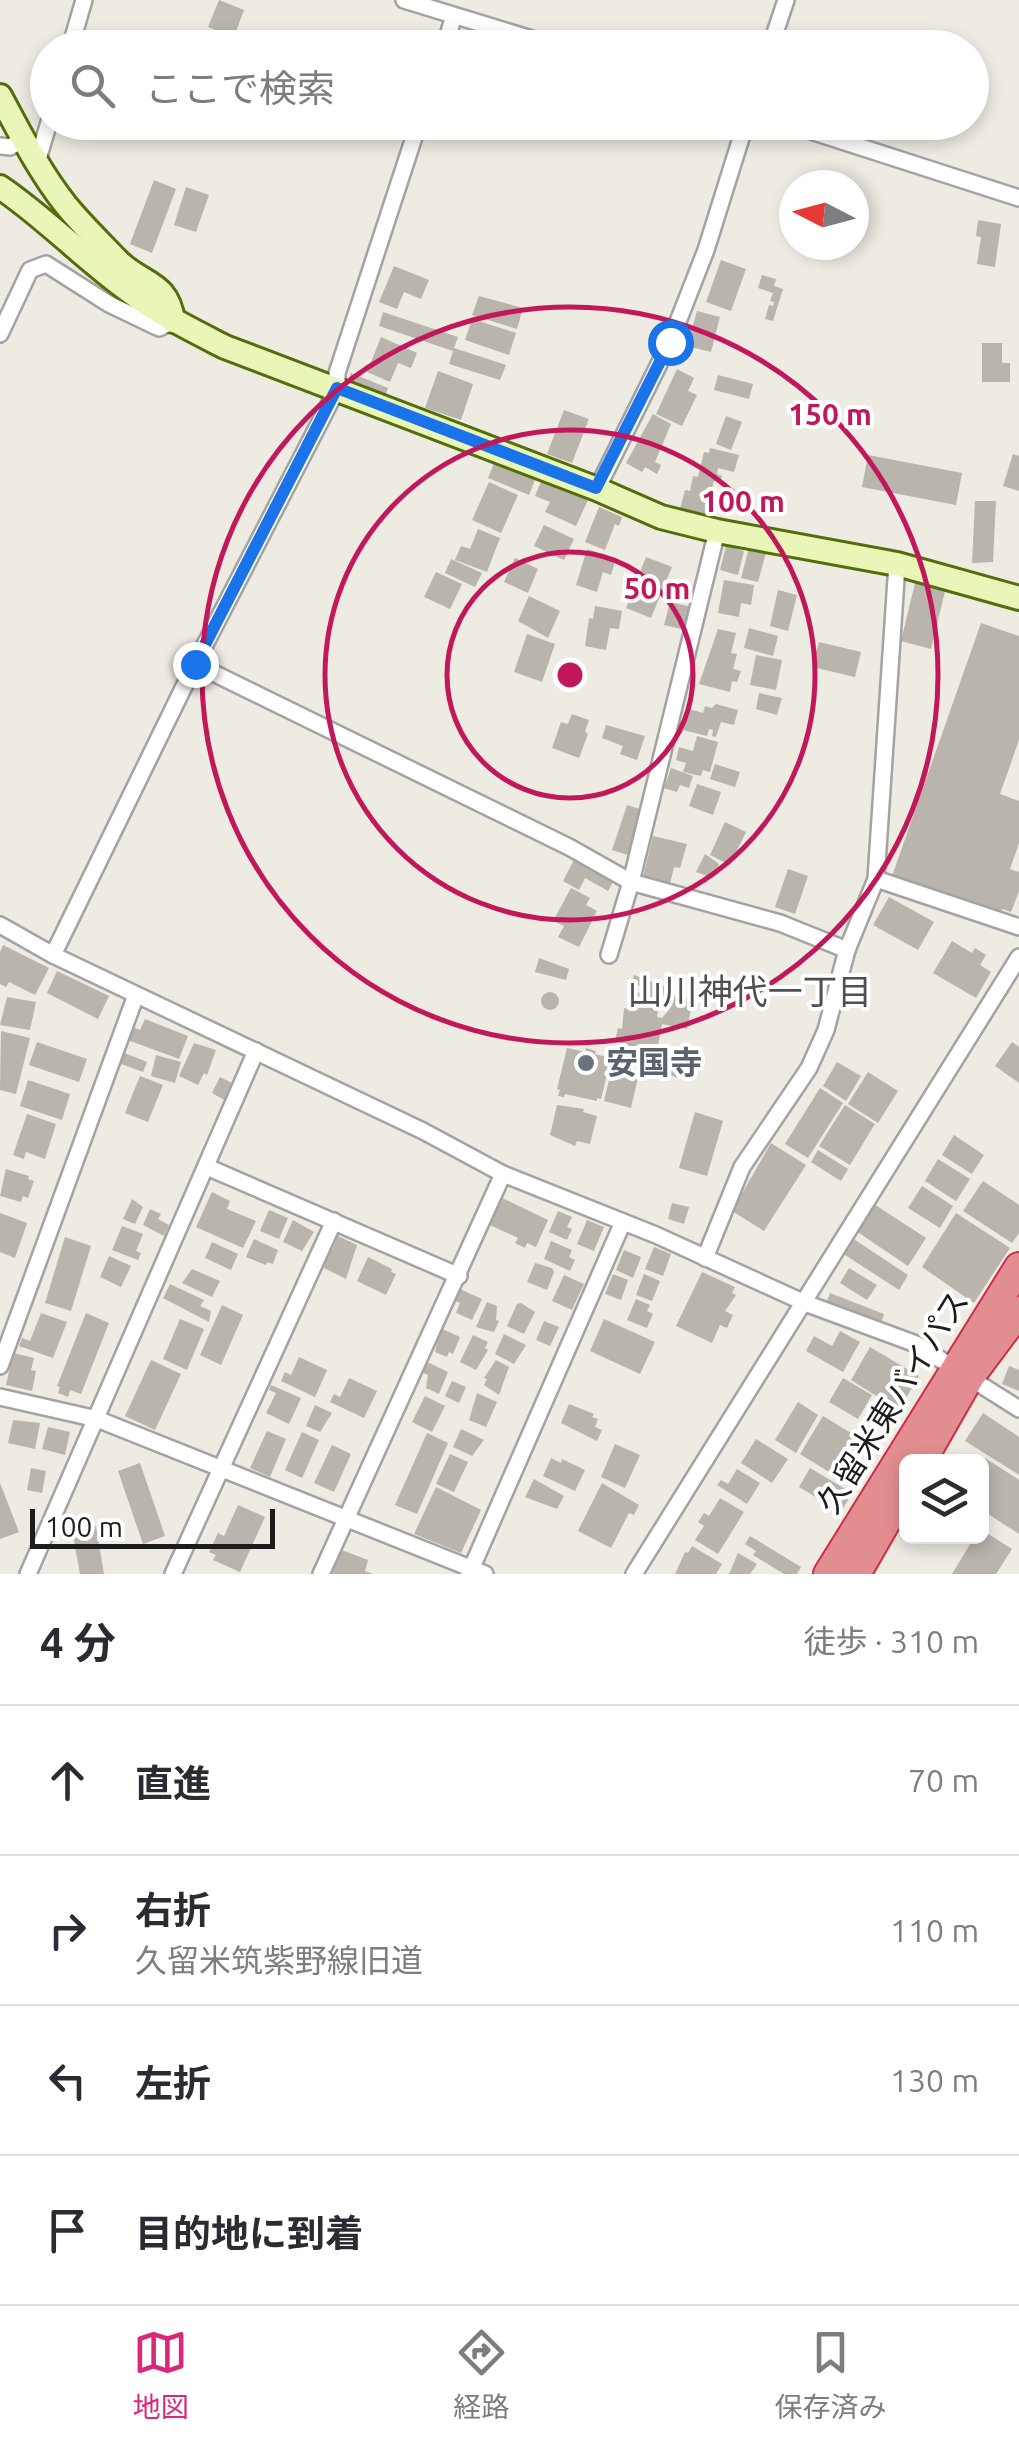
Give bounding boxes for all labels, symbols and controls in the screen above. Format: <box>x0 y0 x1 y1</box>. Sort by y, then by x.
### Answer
search box <box>30 30 989 140</box>
icon: search <box>65 58 120 113</box>
text: ここで検索 <box>145 67 335 109</box>
north arrow <box>779 170 869 260</box>
route start <box>648 320 694 366</box>
text: 150 m <box>788 397 872 431</box>
text: 100 m <box>701 484 785 518</box>
text: 50 m <box>624 571 690 605</box>
route end <box>173 642 219 688</box>
centre of rings <box>552 657 588 693</box>
district label: 山川神代一丁目 <box>627 971 873 1011</box>
place label: 安国寺 <box>606 1044 702 1080</box>
marker: 安国寺 <box>575 1052 597 1074</box>
street label: 久留米東バイパス <box>809 1284 975 1519</box>
map controls <box>899 1454 989 1544</box>
button: layers <box>899 1454 989 1544</box>
scale bar <box>30 1504 275 1548</box>
text: 100 m <box>45 1511 123 1542</box>
text: 4 分 <box>40 1619 116 1666</box>
text: 徒歩 · 310 m <box>803 1623 979 1659</box>
icon: ahead <box>40 1753 95 1808</box>
text: 直進 <box>135 1762 211 1804</box>
text: 70 m <box>908 1762 979 1798</box>
text: 右折 <box>135 1889 211 1931</box>
icon: right <box>40 1903 95 1958</box>
text: 110 m <box>890 1912 979 1948</box>
text: 久留米筑紫野線旧道 <box>135 1942 423 1978</box>
icon: left <box>40 2053 95 2108</box>
text: 左折 <box>135 2062 211 2104</box>
text: 130 m <box>890 2062 979 2098</box>
icon: arrive <box>40 2203 95 2258</box>
text: 目的地に到着 <box>135 2212 363 2254</box>
tab: 地図 <box>132 2325 189 2425</box>
tab: 経路 <box>453 2325 510 2425</box>
tab: 保存済み <box>774 2325 887 2425</box>

